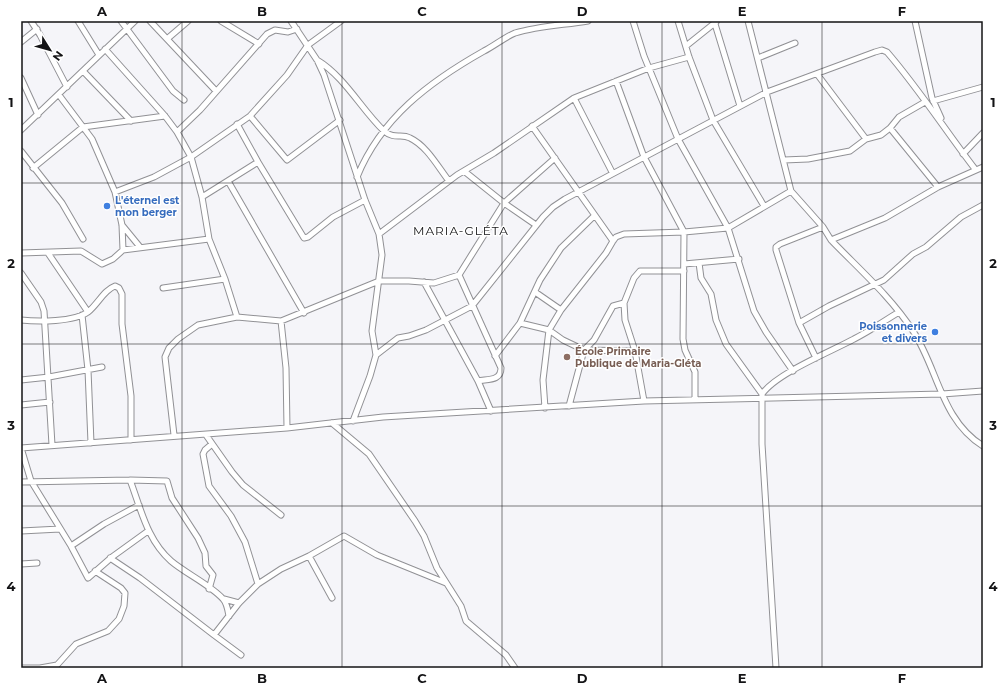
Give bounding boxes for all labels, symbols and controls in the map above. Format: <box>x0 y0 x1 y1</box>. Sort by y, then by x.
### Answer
text: A <box>96 3 108 19</box>
text: B <box>257 3 267 19</box>
text: C <box>417 3 427 19</box>
text: D <box>577 3 588 19</box>
text: E <box>738 3 747 19</box>
text: F <box>898 3 906 19</box>
north arrow <box>30 30 70 70</box>
text: N <box>50 48 66 64</box>
text: 1 <box>8 94 14 110</box>
text: 1 <box>990 94 996 110</box>
place label: L'éternel est mon berger <box>115 194 180 219</box>
marker: L'éternel est mon berger <box>102 201 112 211</box>
district label: MARIA-GLÉTA <box>413 223 509 238</box>
text: 2 <box>7 255 15 271</box>
text: 2 <box>989 255 997 271</box>
place label: Poissonnerie et divers <box>859 320 928 345</box>
marker: Poissonnerie et divers <box>930 327 940 337</box>
place label: École Primaire Publique de Maria-Gléta <box>575 345 702 370</box>
marker: École Primaire Publique de Maria-Gléta <box>562 352 572 362</box>
text: 3 <box>6 417 15 433</box>
text: 3 <box>988 417 997 433</box>
text: 4 <box>7 578 16 594</box>
text: 4 <box>989 578 998 594</box>
text: A <box>96 670 108 686</box>
text: B <box>257 670 267 686</box>
text: C <box>417 670 427 686</box>
text: D <box>577 670 588 686</box>
text: E <box>738 670 747 686</box>
text: F <box>898 670 906 686</box>

